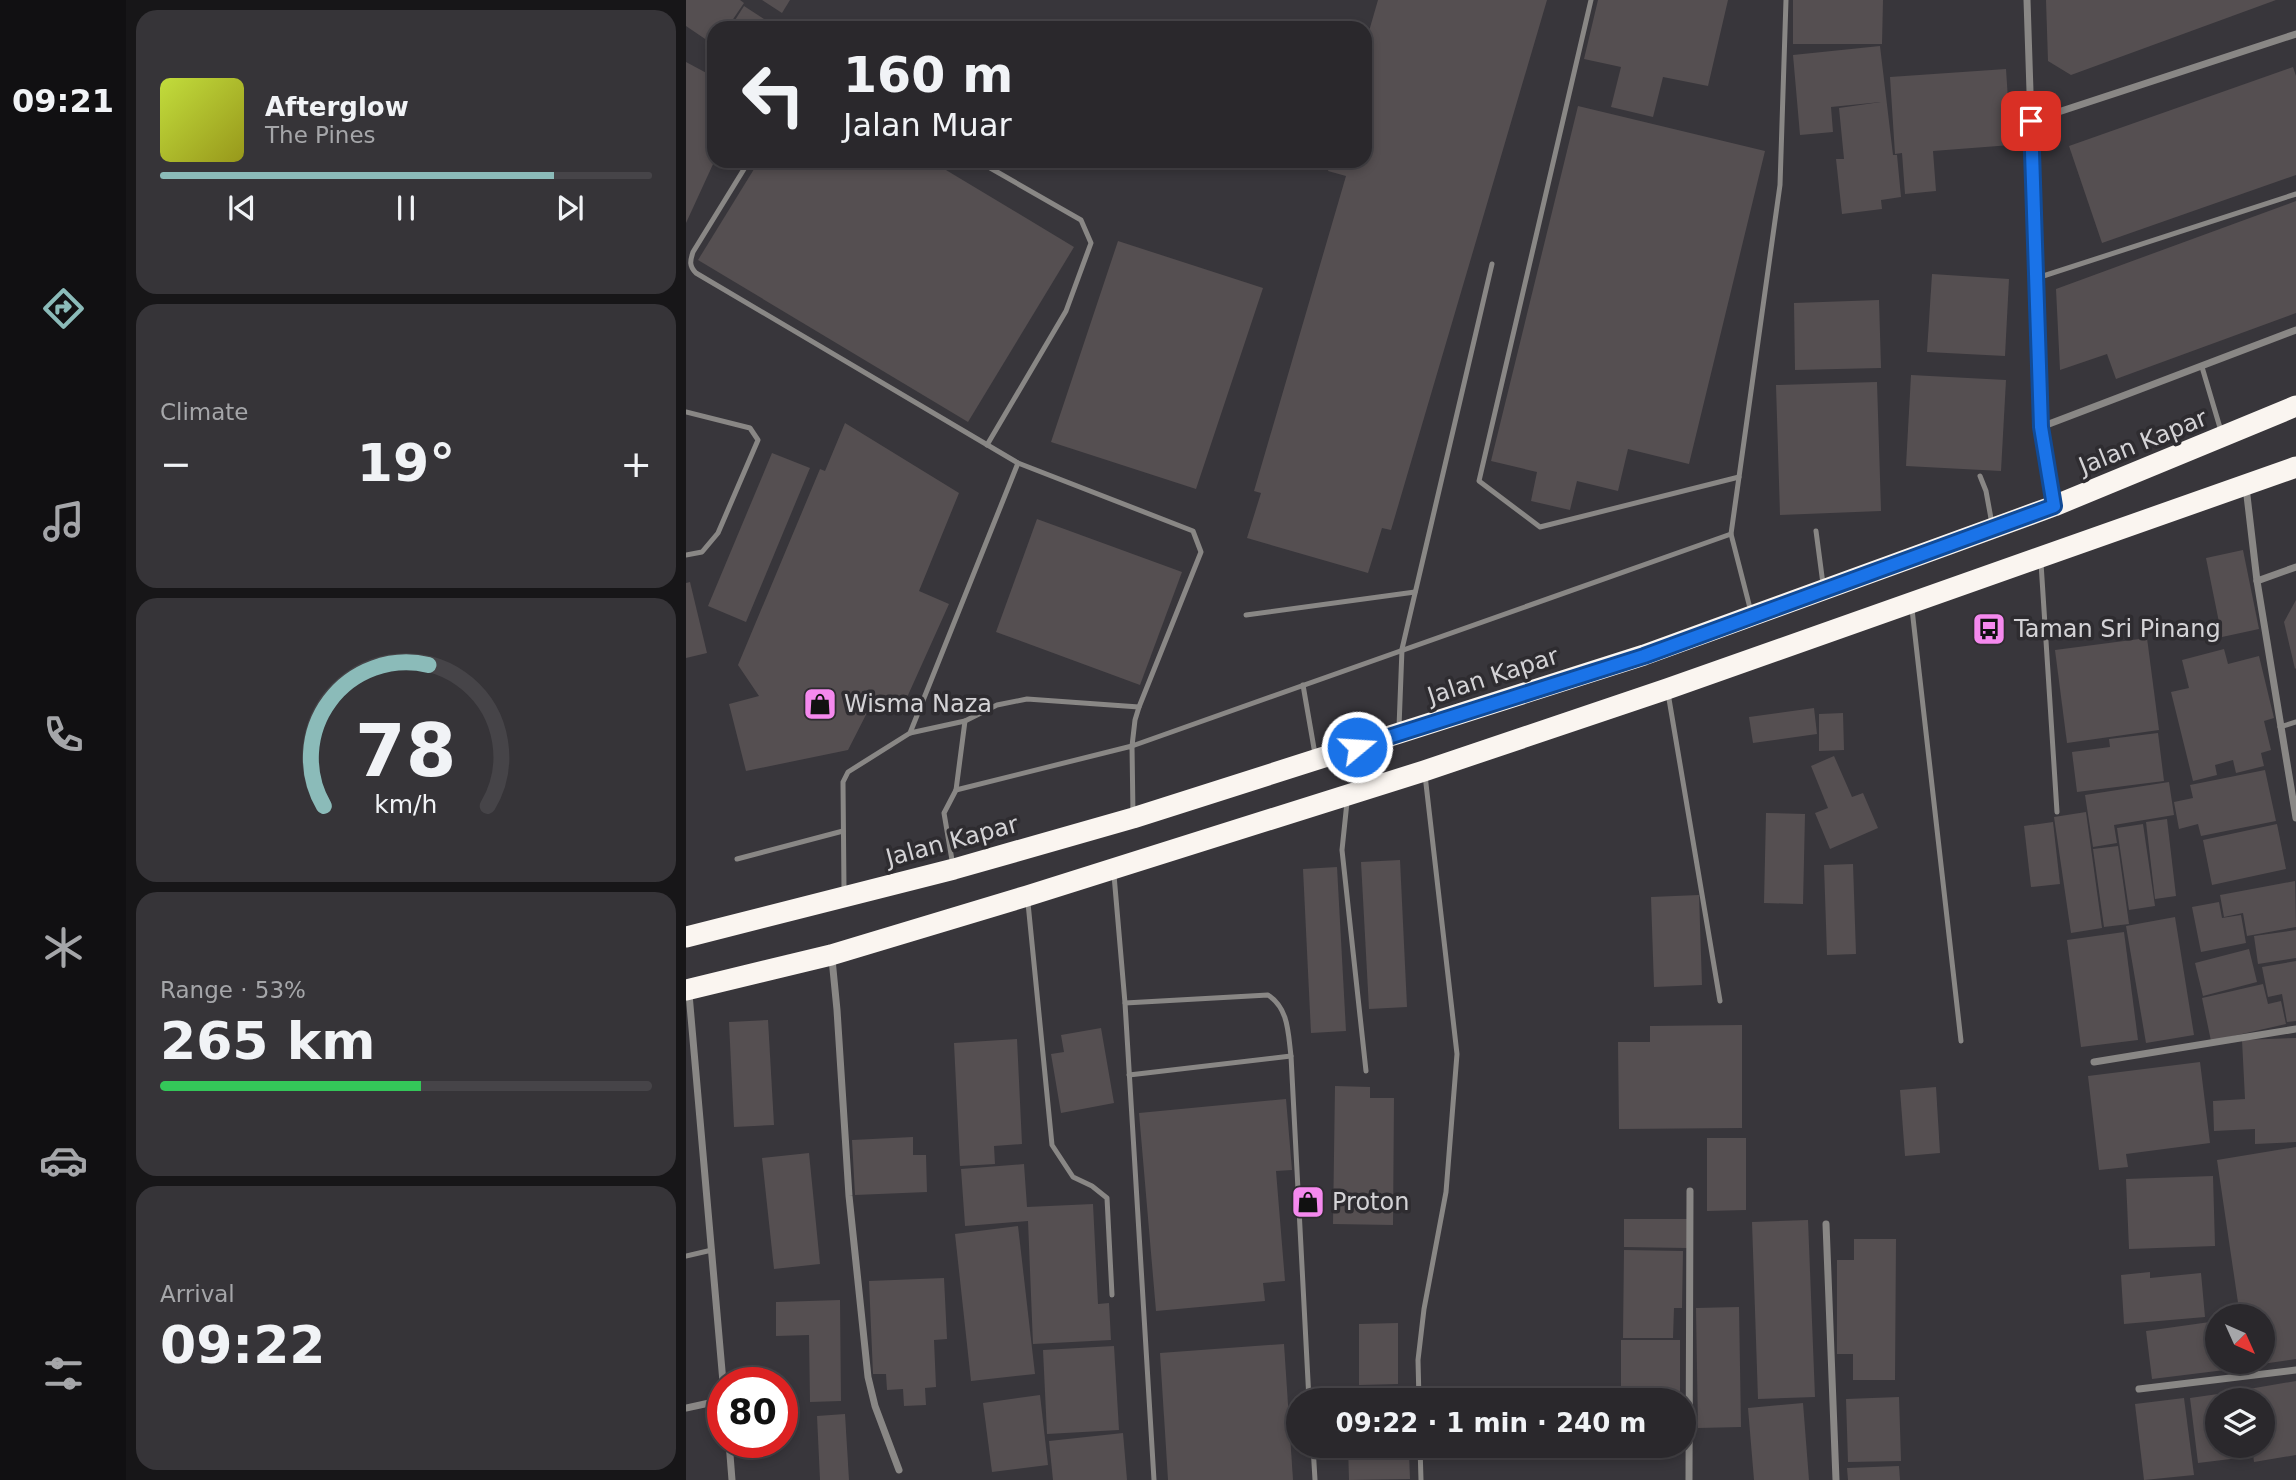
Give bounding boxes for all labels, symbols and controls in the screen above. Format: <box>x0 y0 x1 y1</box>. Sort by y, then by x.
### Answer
text: 160 m <box>843 47 1013 104</box>
icon: left <box>728 49 819 140</box>
text: 09:21 <box>12 82 114 120</box>
pin <box>2001 91 2061 151</box>
text: Afterglow <box>265 92 409 122</box>
icon: arrive <box>2012 102 2050 140</box>
text: Jalan Muar <box>843 106 1012 144</box>
text: The Pines <box>265 122 376 148</box>
icon: previous <box>223 189 261 227</box>
icon: pause <box>387 189 425 227</box>
icon: next <box>551 189 589 227</box>
icon: directions <box>39 284 88 333</box>
text: Climate <box>160 399 249 425</box>
street label: Jalan Kapar <box>2073 404 2211 481</box>
text: 19° <box>357 433 455 493</box>
text: − <box>160 442 192 486</box>
text: + <box>620 442 652 486</box>
icon: music <box>39 497 88 546</box>
bus stop icon: Taman Sri Pinang <box>1970 610 2008 648</box>
place label: Taman Sri Pinang <box>2013 615 2221 643</box>
street label: Jalan Kapar <box>1422 642 1562 711</box>
shop icon: Wisma Naza <box>801 685 839 723</box>
place label: Wisma Naza <box>844 690 992 718</box>
text: 78 <box>355 708 457 793</box>
icon: phone <box>39 710 88 759</box>
position arrow <box>1320 710 1394 784</box>
text: km/h <box>374 790 438 819</box>
street label: Jalan Kapar <box>881 810 1021 873</box>
icon: climate <box>39 923 88 972</box>
text: Range · 53% <box>160 977 306 1003</box>
text: 265 km <box>160 1011 375 1071</box>
icon: car <box>39 1136 88 1185</box>
shop icon: Proton <box>1289 1183 1327 1221</box>
place label: Proton <box>1332 1188 1409 1216</box>
text: Arrival <box>160 1281 235 1307</box>
north arrow <box>2205 1304 2275 1374</box>
map controls <box>2205 1304 2275 1458</box>
text: 09:22 <box>160 1315 326 1375</box>
icon: filters <box>39 1349 88 1398</box>
speed limit sign: 80 <box>707 1367 798 1458</box>
button: layers <box>2205 1388 2275 1458</box>
text: 09:22 · 1 min · 240 m <box>1336 1408 1646 1438</box>

